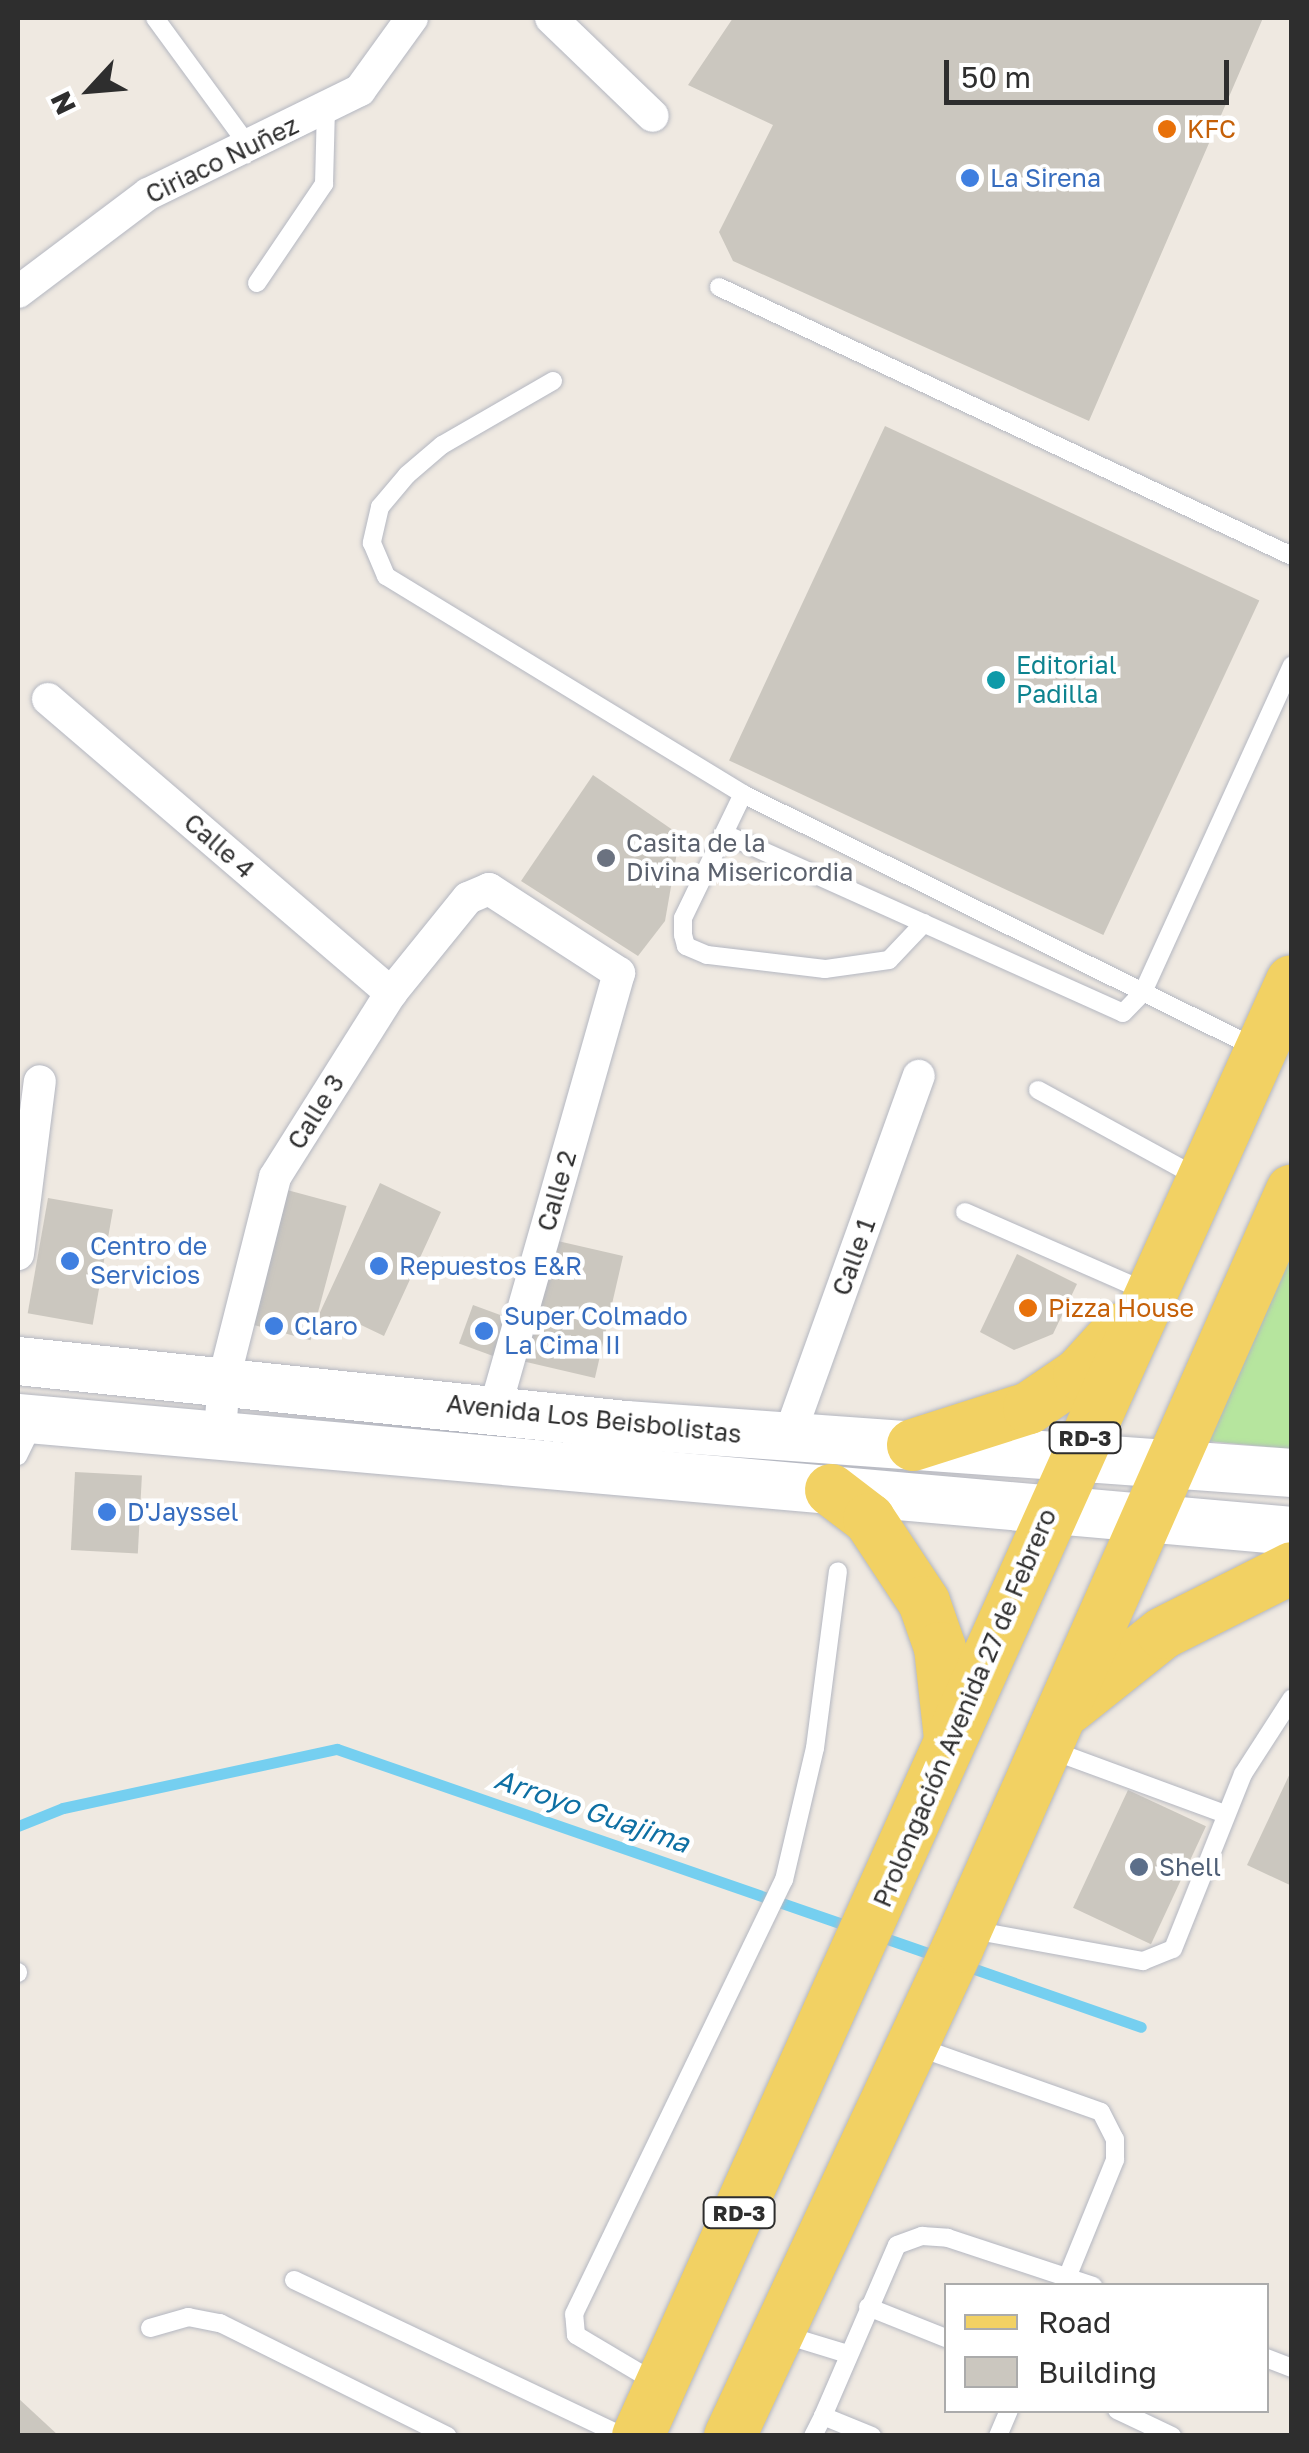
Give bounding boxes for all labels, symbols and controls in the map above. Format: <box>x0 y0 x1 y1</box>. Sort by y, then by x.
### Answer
north arrow <box>40 40 140 140</box>
scale bar <box>949 40 1234 102</box>
text: 50 m <box>961 59 1031 95</box>
text: N <box>43 87 82 120</box>
street label: Ciriaco Nuñez <box>141 110 303 210</box>
place label: KFC <box>1187 114 1236 144</box>
marker: KFC <box>1156 118 1178 140</box>
place label: La Sirena <box>990 163 1101 193</box>
marker: La Sirena <box>959 167 981 189</box>
place label: Editorial Padilla <box>1016 651 1117 710</box>
marker: Editorial Padilla <box>985 669 1007 691</box>
street label: Calle 4 <box>178 807 260 885</box>
place label: Casita de la Divina Misericordia <box>626 829 853 888</box>
marker: Casita de la Divina Misericordia <box>595 847 617 869</box>
street label: Calle 3 <box>281 1069 351 1155</box>
street label: Calle 2 <box>531 1147 583 1235</box>
street label: Calle 1 <box>826 1214 882 1300</box>
place label: Centro de Servicios <box>90 1232 207 1291</box>
marker: Centro de Servicios <box>59 1250 81 1272</box>
place label: Repuestos E&R <box>399 1251 582 1281</box>
marker: Repuestos E&R <box>368 1255 390 1277</box>
place label: Pizza House <box>1048 1293 1194 1323</box>
marker: Pizza House <box>1017 1297 1039 1319</box>
place label: Super Colmado La Cima II <box>504 1302 688 1361</box>
place label: Claro <box>294 1311 358 1341</box>
marker: Claro <box>263 1315 285 1337</box>
marker: Super Colmado La Cima II <box>473 1320 495 1342</box>
street label: Avenida Los Beisbolistas <box>445 1389 743 1449</box>
road number: RD-3 <box>1048 1421 1122 1455</box>
place label: D'Jayssel <box>127 1497 238 1527</box>
marker: D'Jayssel <box>96 1501 118 1523</box>
street label: Prolongación Avenida 27 de Febrero <box>867 1504 1063 1912</box>
water label: Arroyo Guajima <box>490 1762 694 1860</box>
place label: Shell <box>1159 1852 1221 1882</box>
marker: Shell <box>1128 1856 1150 1878</box>
road number: RD-3 <box>702 2196 776 2230</box>
legend <box>944 2283 1269 2413</box>
text: Road <box>1038 2304 1112 2340</box>
text: Building <box>1038 2354 1157 2390</box>

